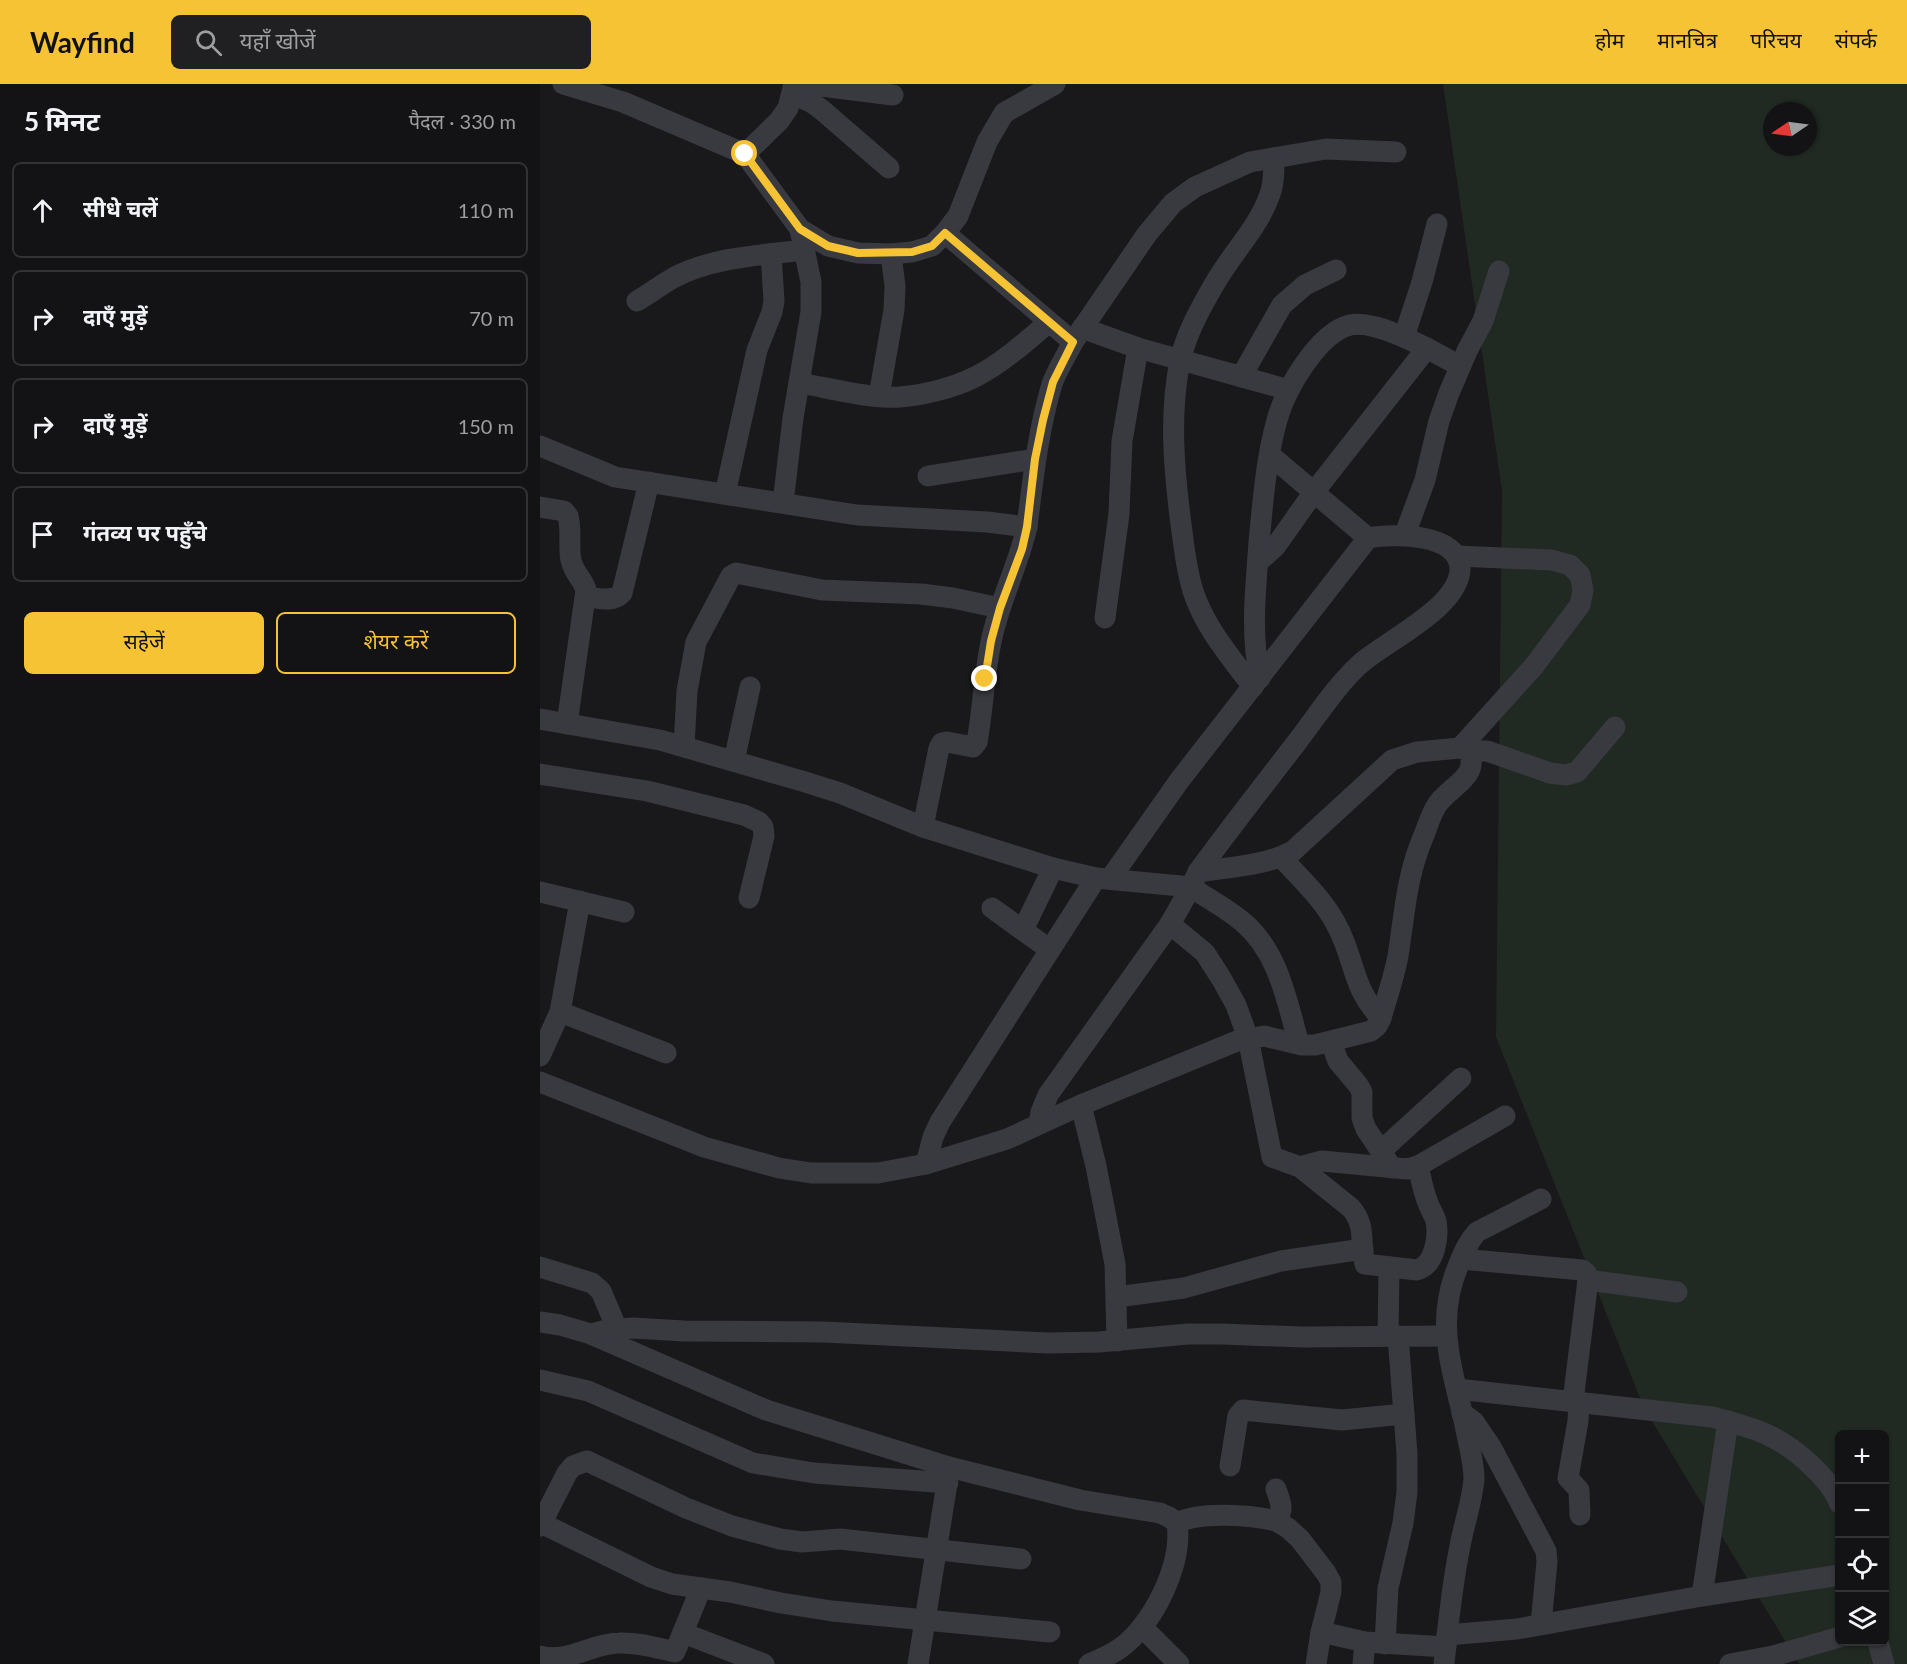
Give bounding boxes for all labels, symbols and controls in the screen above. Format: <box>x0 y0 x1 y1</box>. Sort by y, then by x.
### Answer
search box <box>171 15 591 69</box>
text: Wayfind <box>30 25 135 59</box>
icon: search <box>192 26 225 59</box>
text: यहाँ खोजें <box>240 27 316 54</box>
text: होम <box>1595 27 1624 52</box>
text: मानचित्र <box>1657 27 1717 52</box>
text: परिचय <box>1750 27 1802 52</box>
text: संपर्क <box>1835 27 1877 52</box>
north arrow <box>1763 102 1817 156</box>
text: 5 मिनट <box>24 105 100 137</box>
text: पैदल · 330 m <box>409 109 516 133</box>
route start <box>731 140 757 166</box>
icon: ahead <box>26 194 59 227</box>
text: सीधे चलें <box>83 195 158 222</box>
text: 110 m <box>458 198 514 222</box>
icon: right <box>26 302 59 335</box>
text: दाएँ मुड़ें <box>83 303 147 330</box>
text: 70 m <box>469 306 514 330</box>
icon: right <box>26 410 59 443</box>
text: दाएँ मुड़ें <box>83 411 147 438</box>
text: 150 m <box>458 414 514 438</box>
icon: arrive <box>26 518 59 551</box>
text: गंतव्य पर पहुँचे <box>83 519 207 546</box>
button: सहेजें <box>24 612 264 674</box>
button: शेयर करें <box>276 612 516 674</box>
route end <box>971 665 997 691</box>
map controls <box>1835 1430 1889 1646</box>
button: + <box>1835 1430 1889 1484</box>
button: − <box>1835 1484 1889 1538</box>
button: locate <box>1835 1538 1889 1592</box>
button: layers <box>1835 1592 1889 1646</box>

